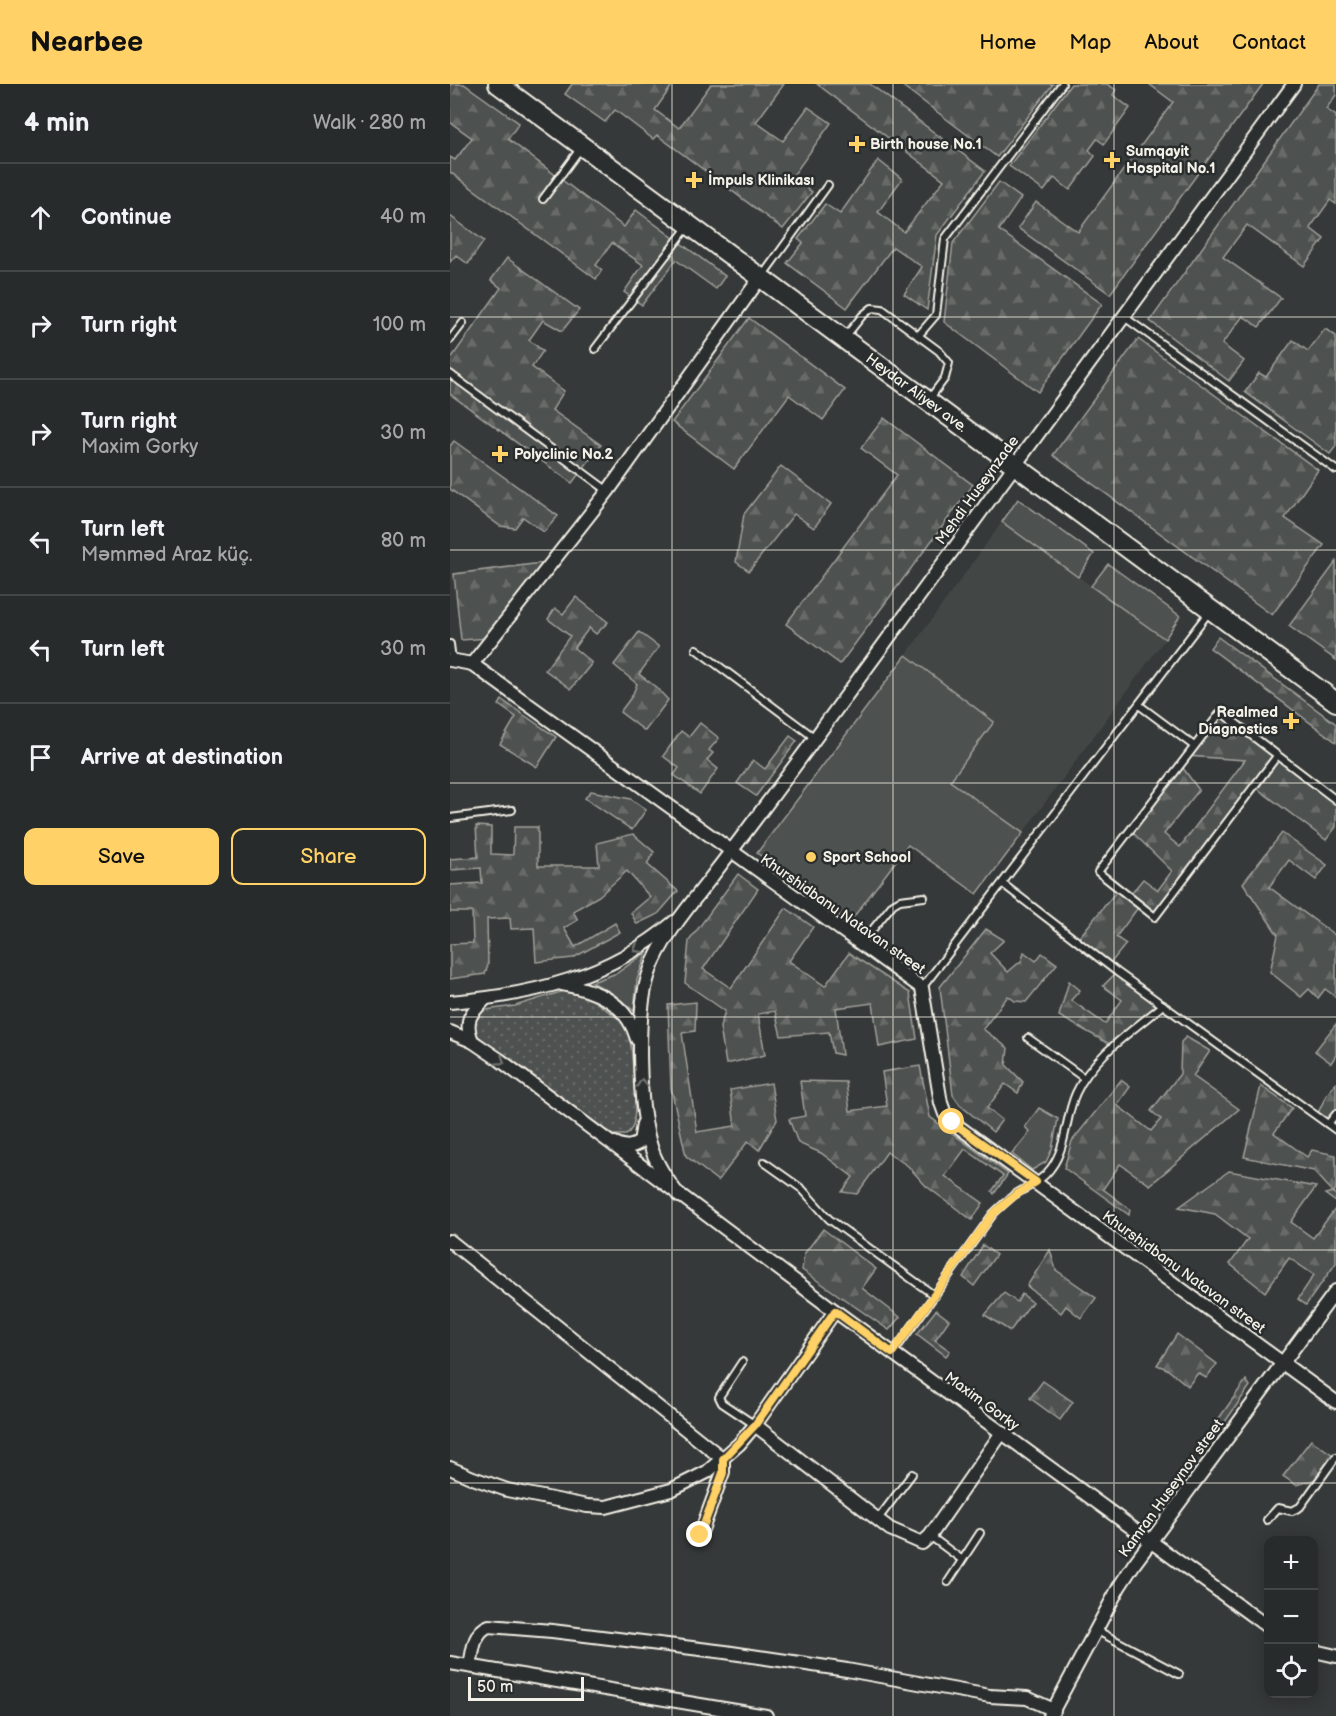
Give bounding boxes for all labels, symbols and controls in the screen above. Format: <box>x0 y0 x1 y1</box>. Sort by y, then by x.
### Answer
text: Nearbee <box>30 26 143 59</box>
text: Home <box>979 30 1036 55</box>
text: Map <box>1069 30 1111 55</box>
text: About <box>1144 30 1199 55</box>
text: Contact <box>1232 30 1306 55</box>
text: 4 min <box>24 108 89 139</box>
text: Walk · 280 m <box>313 111 426 135</box>
marker: Birth house No.1 <box>848 135 866 153</box>
place label: Birth house No.1 <box>870 135 982 154</box>
place label: Sumqayit Hospital No.1 <box>1126 142 1216 178</box>
marker: Sumqayit Hospital No.1 <box>1103 151 1121 169</box>
place label: İmpuls Klinikası <box>708 170 814 190</box>
marker: İmpuls Klinikası <box>685 171 703 189</box>
icon: ahead <box>24 201 57 234</box>
text: Continue <box>81 204 171 231</box>
text: 40 m <box>380 205 426 229</box>
icon: right <box>24 309 57 342</box>
text: Turn right <box>81 312 177 339</box>
text: 100 m <box>373 313 426 337</box>
street label: Heydar Aliyev ave. <box>862 349 971 437</box>
text: Turn right <box>81 408 177 435</box>
icon: right <box>24 417 57 450</box>
text: 30 m <box>380 421 426 445</box>
street label: Mehdi Huseynzade <box>932 432 1023 548</box>
text: Maxim Gorky <box>81 435 198 459</box>
marker: Polyclinic No.2 <box>491 445 509 463</box>
place label: Polyclinic No.2 <box>514 445 613 464</box>
text: Turn left <box>81 516 165 543</box>
icon: left <box>24 525 57 558</box>
text: 80 m <box>381 529 426 553</box>
text: Məmməd Araz küç. <box>81 543 253 567</box>
icon: left <box>24 633 57 666</box>
text: Turn left <box>81 636 165 663</box>
text: 30 m <box>380 637 426 661</box>
place label: Realmed Diagnostics <box>1198 703 1278 739</box>
marker: Realmed Diagnostics <box>1282 712 1300 730</box>
icon: arrive <box>24 741 57 774</box>
text: Arrive at destination <box>81 744 283 771</box>
button: Save <box>24 828 219 885</box>
button: Share <box>231 828 426 885</box>
place label: Sport School <box>823 848 911 867</box>
street label: Khurshidbanu Natavan street <box>756 850 929 979</box>
marker: Sport School <box>804 850 818 864</box>
one-way arrow <box>633 941 643 953</box>
one-way arrow <box>494 1054 505 1065</box>
one-way arrow <box>636 1078 649 1087</box>
route start <box>938 1108 964 1134</box>
street label: Khurshidbanu Natavan street <box>1098 1207 1269 1338</box>
street label: Maxim Gorky <box>941 1368 1023 1435</box>
street label: Kamran Huseynov street <box>1115 1415 1228 1561</box>
route end <box>686 1521 712 1547</box>
map controls <box>1264 1536 1318 1698</box>
button: + <box>1264 1536 1318 1590</box>
button: − <box>1264 1590 1318 1644</box>
button: locate <box>1264 1644 1318 1698</box>
scale bar <box>468 1674 584 1702</box>
text: 50 m <box>477 1678 513 1697</box>

